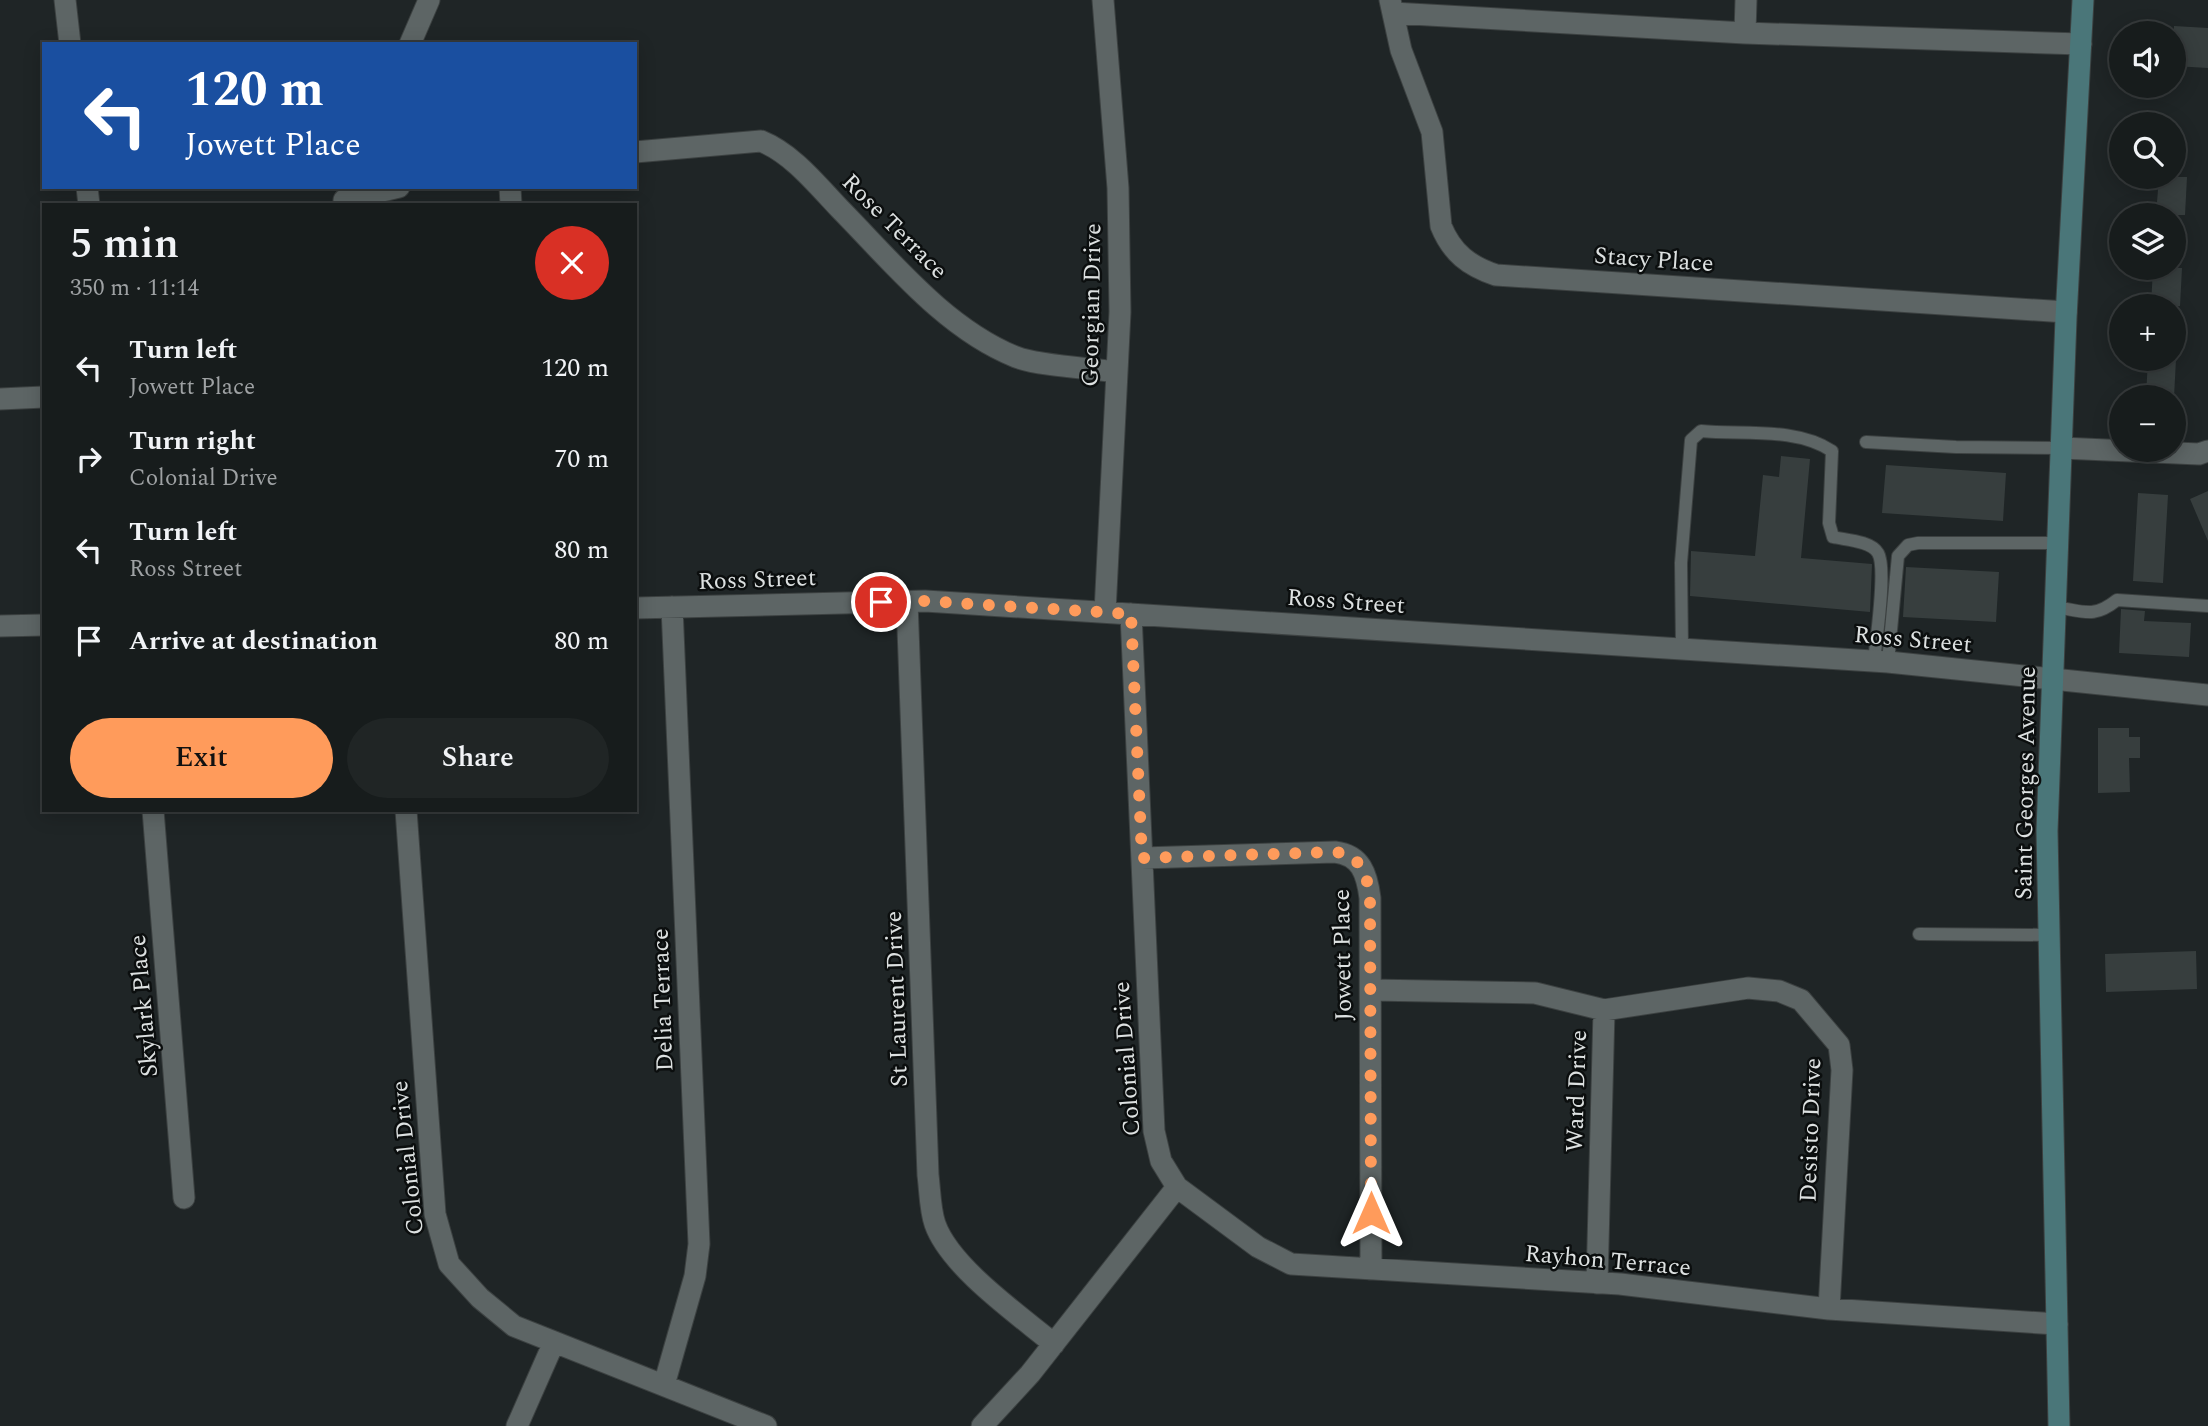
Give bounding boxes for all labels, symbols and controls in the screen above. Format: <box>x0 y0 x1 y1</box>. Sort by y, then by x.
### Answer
map controls <box>2109 21 2186 462</box>
button: sound <box>2109 21 2186 98</box>
text: 120 m <box>185 53 324 128</box>
icon: left <box>70 70 161 161</box>
button: search <box>2109 112 2186 189</box>
text: Jowett Place <box>185 121 361 170</box>
street label: Rose Terrace <box>833 165 956 288</box>
button: layers <box>2109 203 2186 280</box>
text: 5 min <box>70 213 179 276</box>
street label: Georgian Drive <box>1073 223 1111 387</box>
button: close <box>535 226 609 300</box>
street label: Stacy Place <box>1593 238 1715 282</box>
text: 350 m · 11:14 <box>70 271 199 306</box>
button: + <box>2109 294 2186 371</box>
text: Turn left <box>129 330 237 370</box>
text: 120 m <box>541 348 609 388</box>
icon: left <box>70 349 108 387</box>
text: Jowett Place <box>129 370 255 405</box>
button: − <box>2109 385 2186 462</box>
text: Turn right <box>129 421 256 461</box>
text: 70 m <box>554 439 609 479</box>
icon: right <box>70 440 108 478</box>
text: Colonial Drive <box>129 461 278 496</box>
text: Turn left <box>129 512 237 552</box>
text: 80 m <box>554 530 609 570</box>
icon: left <box>70 531 108 569</box>
text: Ross Street <box>129 552 242 587</box>
street label: Ross Street <box>697 560 817 600</box>
pin <box>851 572 911 632</box>
street label: Ross Street <box>1286 580 1406 624</box>
icon: arrive <box>862 583 900 621</box>
street label: Ross Street <box>1852 617 1973 663</box>
text: Arrive at destination <box>129 621 378 661</box>
text: 80 m <box>554 621 609 661</box>
icon: arrive <box>70 622 108 660</box>
street label: Saint Georges Avenue <box>2006 666 2046 900</box>
button: Exit <box>70 718 333 798</box>
button: Share <box>347 718 609 798</box>
street label: Jowett Place <box>1324 889 1362 1021</box>
street label: St Laurent Drive <box>876 910 918 1088</box>
street label: Delia Terrace <box>643 928 683 1072</box>
street label: Skylark Place <box>120 933 168 1079</box>
street label: Colonial Drive <box>1104 980 1150 1138</box>
street label: Ward Drive <box>1557 1029 1597 1153</box>
street label: Desisto Drive <box>1790 1057 1832 1203</box>
street label: Colonial Drive <box>382 1079 434 1237</box>
position arrow <box>1334 1176 1408 1250</box>
street label: Rayhon Terrace <box>1523 1236 1693 1286</box>

